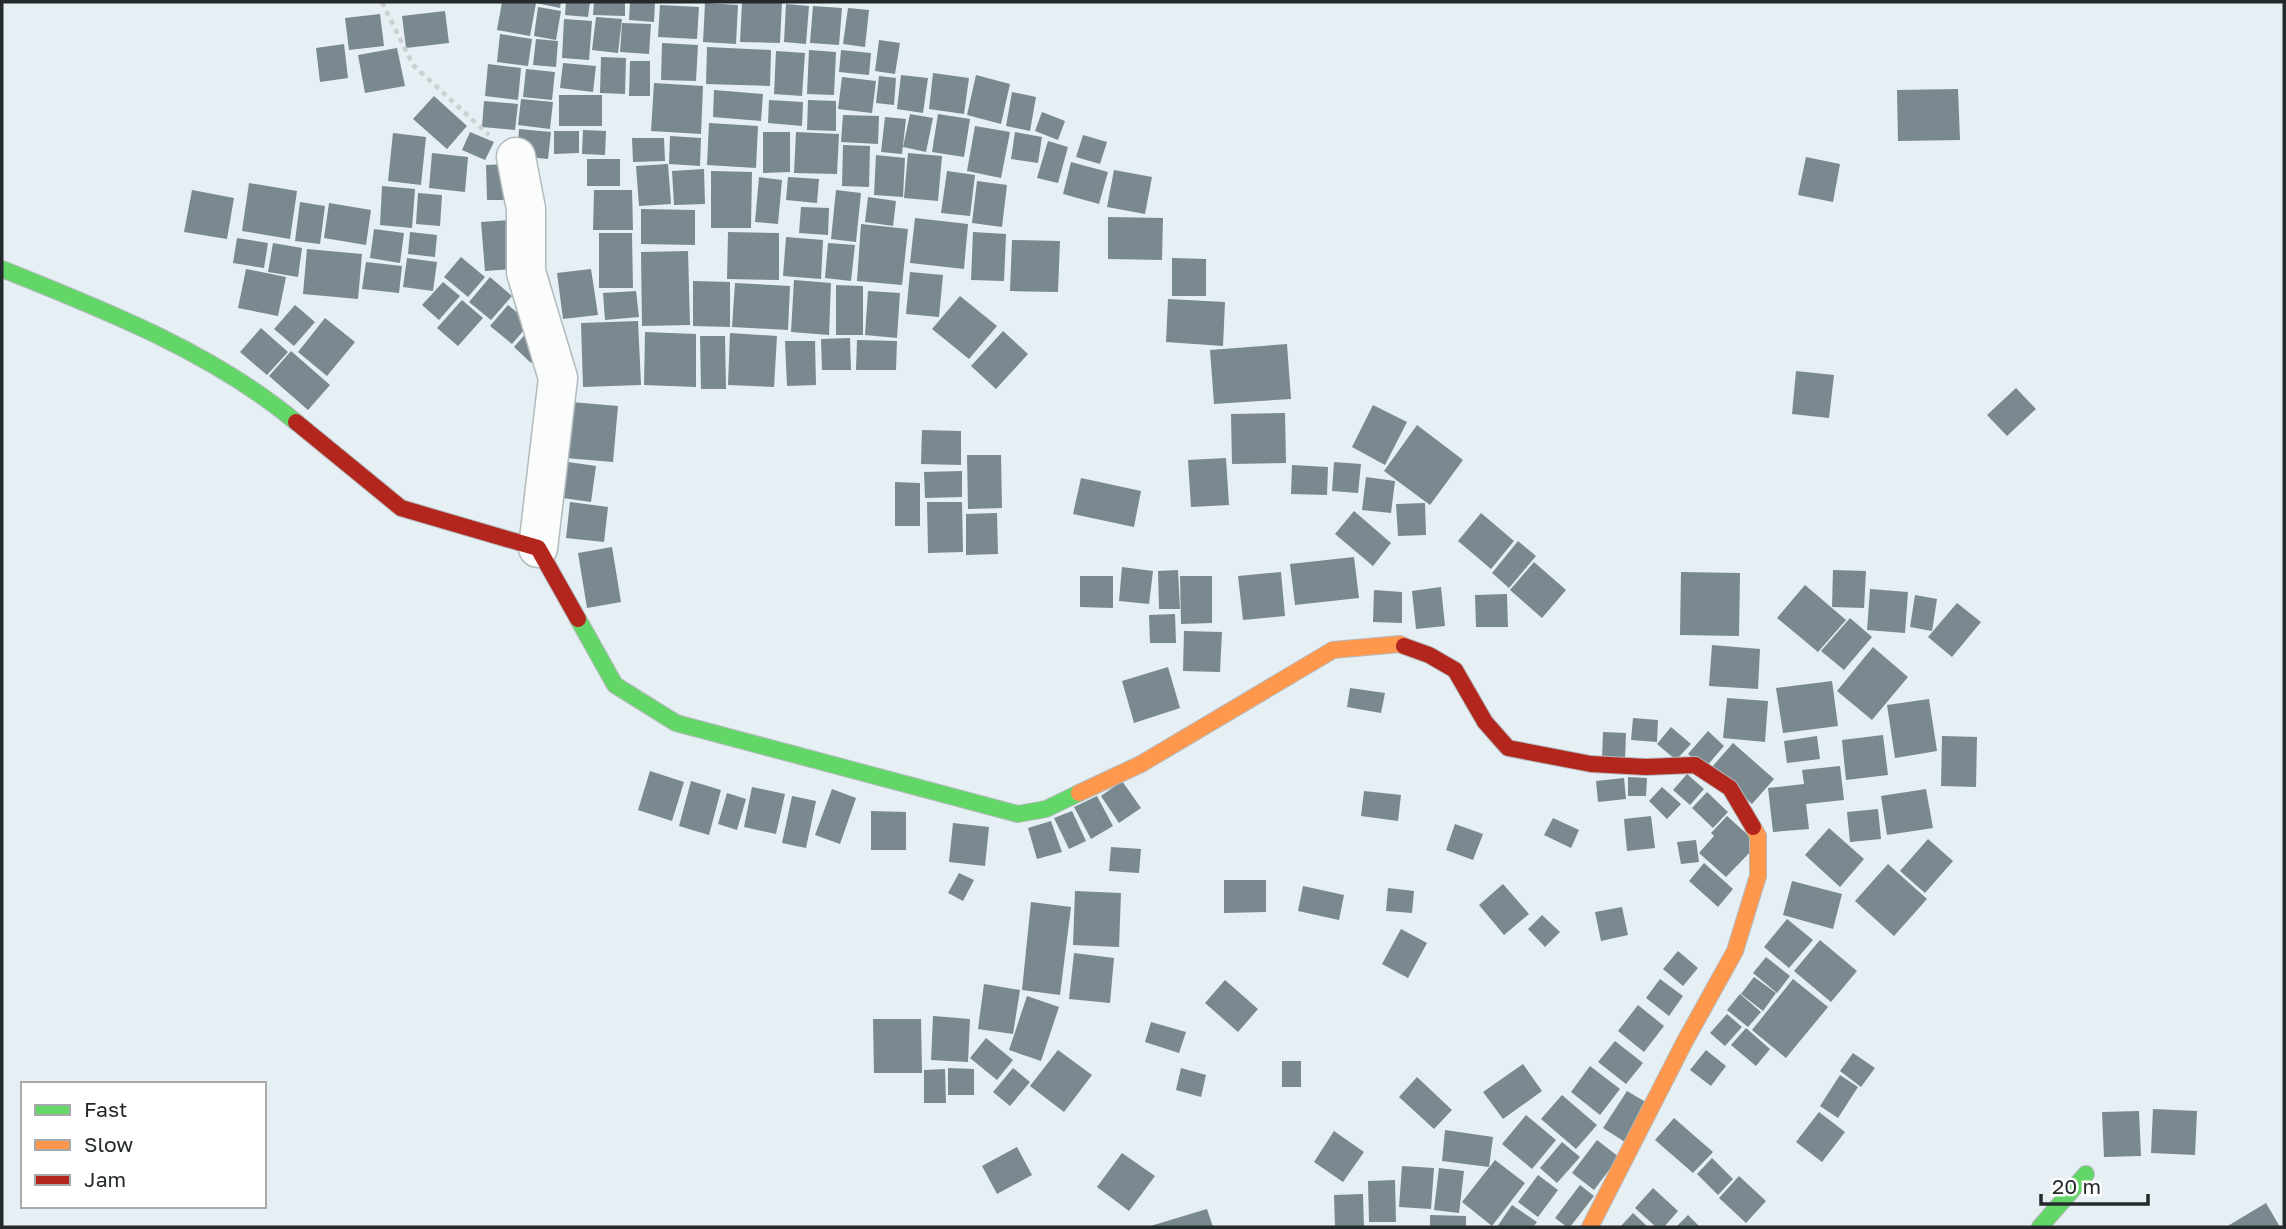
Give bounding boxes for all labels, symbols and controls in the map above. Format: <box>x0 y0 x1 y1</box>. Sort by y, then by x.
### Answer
legend <box>21 1082 266 1208</box>
text: Fast <box>84 1096 127 1122</box>
text: Slow <box>84 1131 133 1157</box>
scale bar <box>2041 1162 2148 1206</box>
text: Jam <box>84 1166 126 1192</box>
text: 20 m <box>2052 1173 2101 1199</box>

